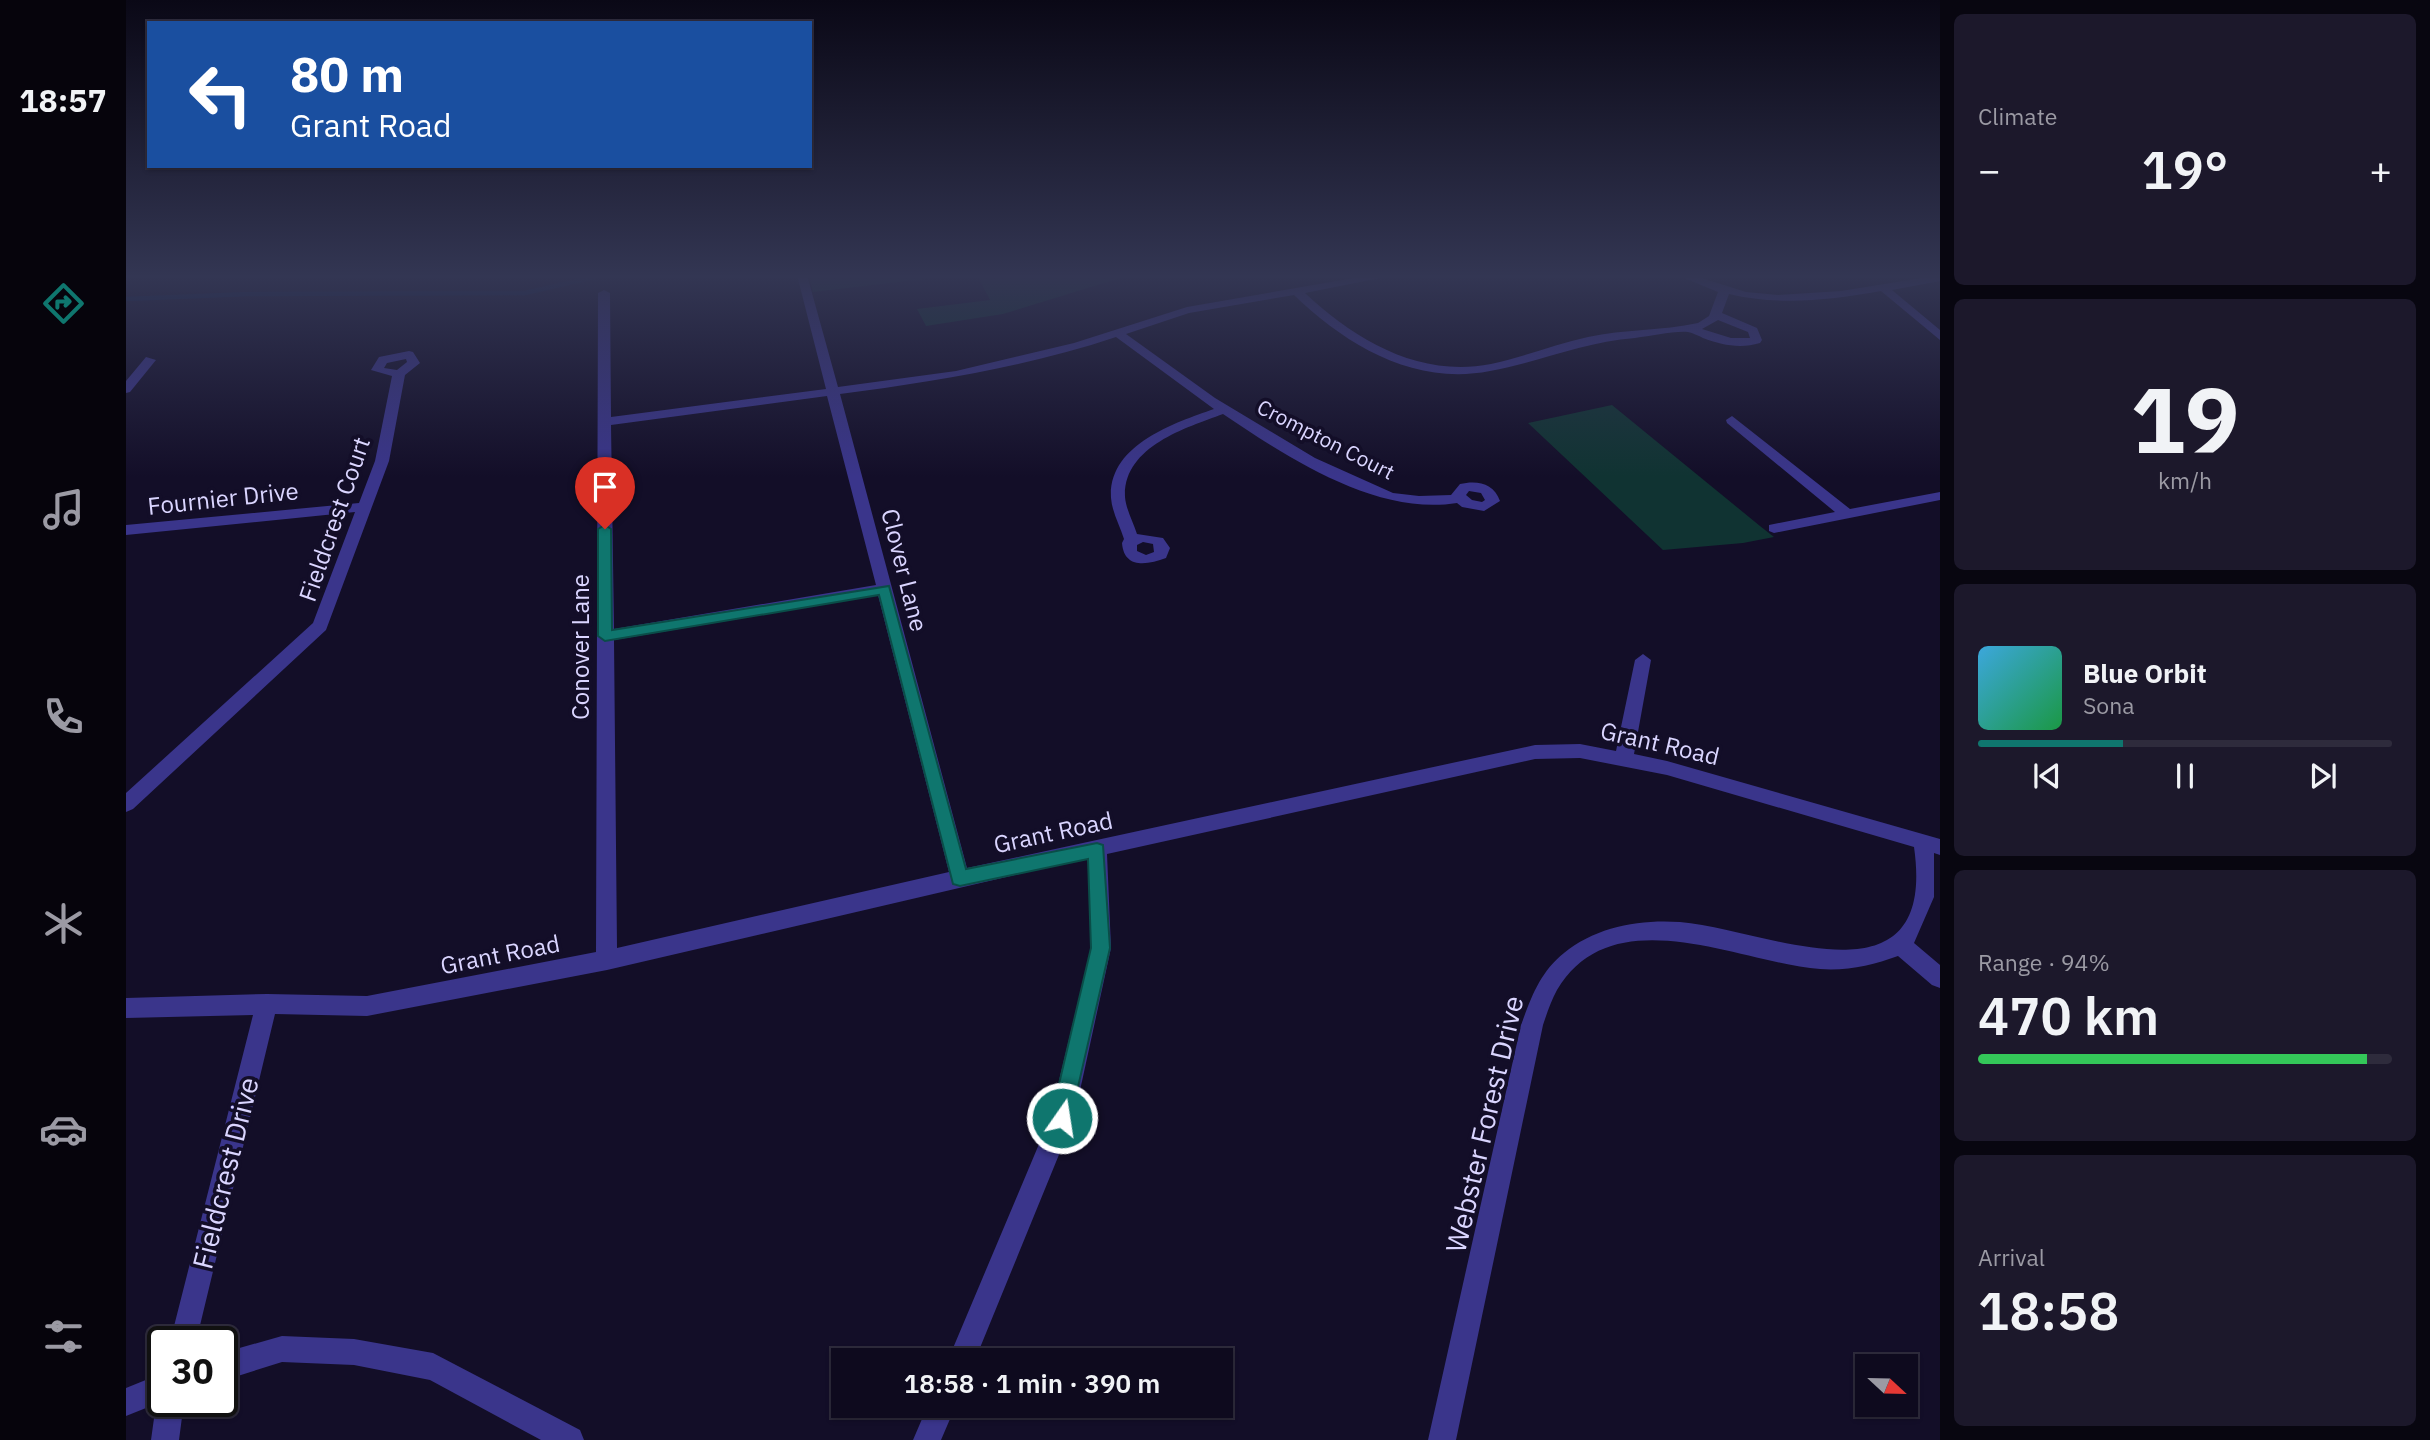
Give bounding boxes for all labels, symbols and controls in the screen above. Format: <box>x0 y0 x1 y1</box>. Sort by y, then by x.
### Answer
text: 80 m <box>290 42 404 105</box>
icon: left <box>175 49 266 140</box>
text: 18:57 <box>19 79 107 121</box>
text: Climate <box>1978 101 2057 131</box>
text: Grant Road <box>290 104 451 146</box>
text: 19° <box>2142 136 2228 203</box>
text: − <box>1978 145 2001 194</box>
text: + <box>2369 145 2392 194</box>
icon: directions <box>39 279 88 328</box>
text: 19 <box>2130 360 2240 478</box>
street label: Crompton Court <box>1253 392 1399 486</box>
street label: Fieldcrest Court <box>291 433 377 605</box>
pin <box>575 457 635 529</box>
text: km/h <box>2158 465 2212 495</box>
icon: arrive <box>586 468 624 506</box>
street label: Fournier Drive <box>146 474 300 522</box>
icon: music <box>39 485 88 534</box>
street label: Clover Lane <box>874 505 936 635</box>
street label: Conover Lane <box>564 574 596 720</box>
text: Blue Orbit <box>2083 656 2207 690</box>
text: Sona <box>2083 690 2135 720</box>
icon: phone <box>39 692 88 741</box>
street label: Grant Road <box>1597 714 1723 772</box>
icon: previous <box>2028 757 2066 795</box>
icon: pause <box>2166 757 2204 795</box>
icon: next <box>2304 757 2342 795</box>
street label: Grant Road <box>990 804 1116 860</box>
icon: climate <box>39 899 88 948</box>
street label: Grant Road <box>438 927 562 981</box>
text: Range · 94% <box>1978 947 2110 977</box>
text: 470 km <box>1978 982 2159 1049</box>
street label: Webster Forest Drive <box>1436 992 1532 1256</box>
street label: Fieldcrest Drive <box>183 1073 267 1273</box>
position arrow <box>1025 1081 1099 1155</box>
icon: car <box>39 1105 88 1154</box>
text: Arrival <box>1978 1242 2045 1272</box>
text: 18:58 <box>1978 1277 2119 1344</box>
icon: filters <box>39 1312 88 1361</box>
speed limit sign: 30 <box>147 1326 238 1417</box>
north arrow <box>1855 1354 1918 1418</box>
map controls <box>1855 1354 1918 1417</box>
text: 18:58 · 1 min · 390 m <box>904 1366 1160 1400</box>

